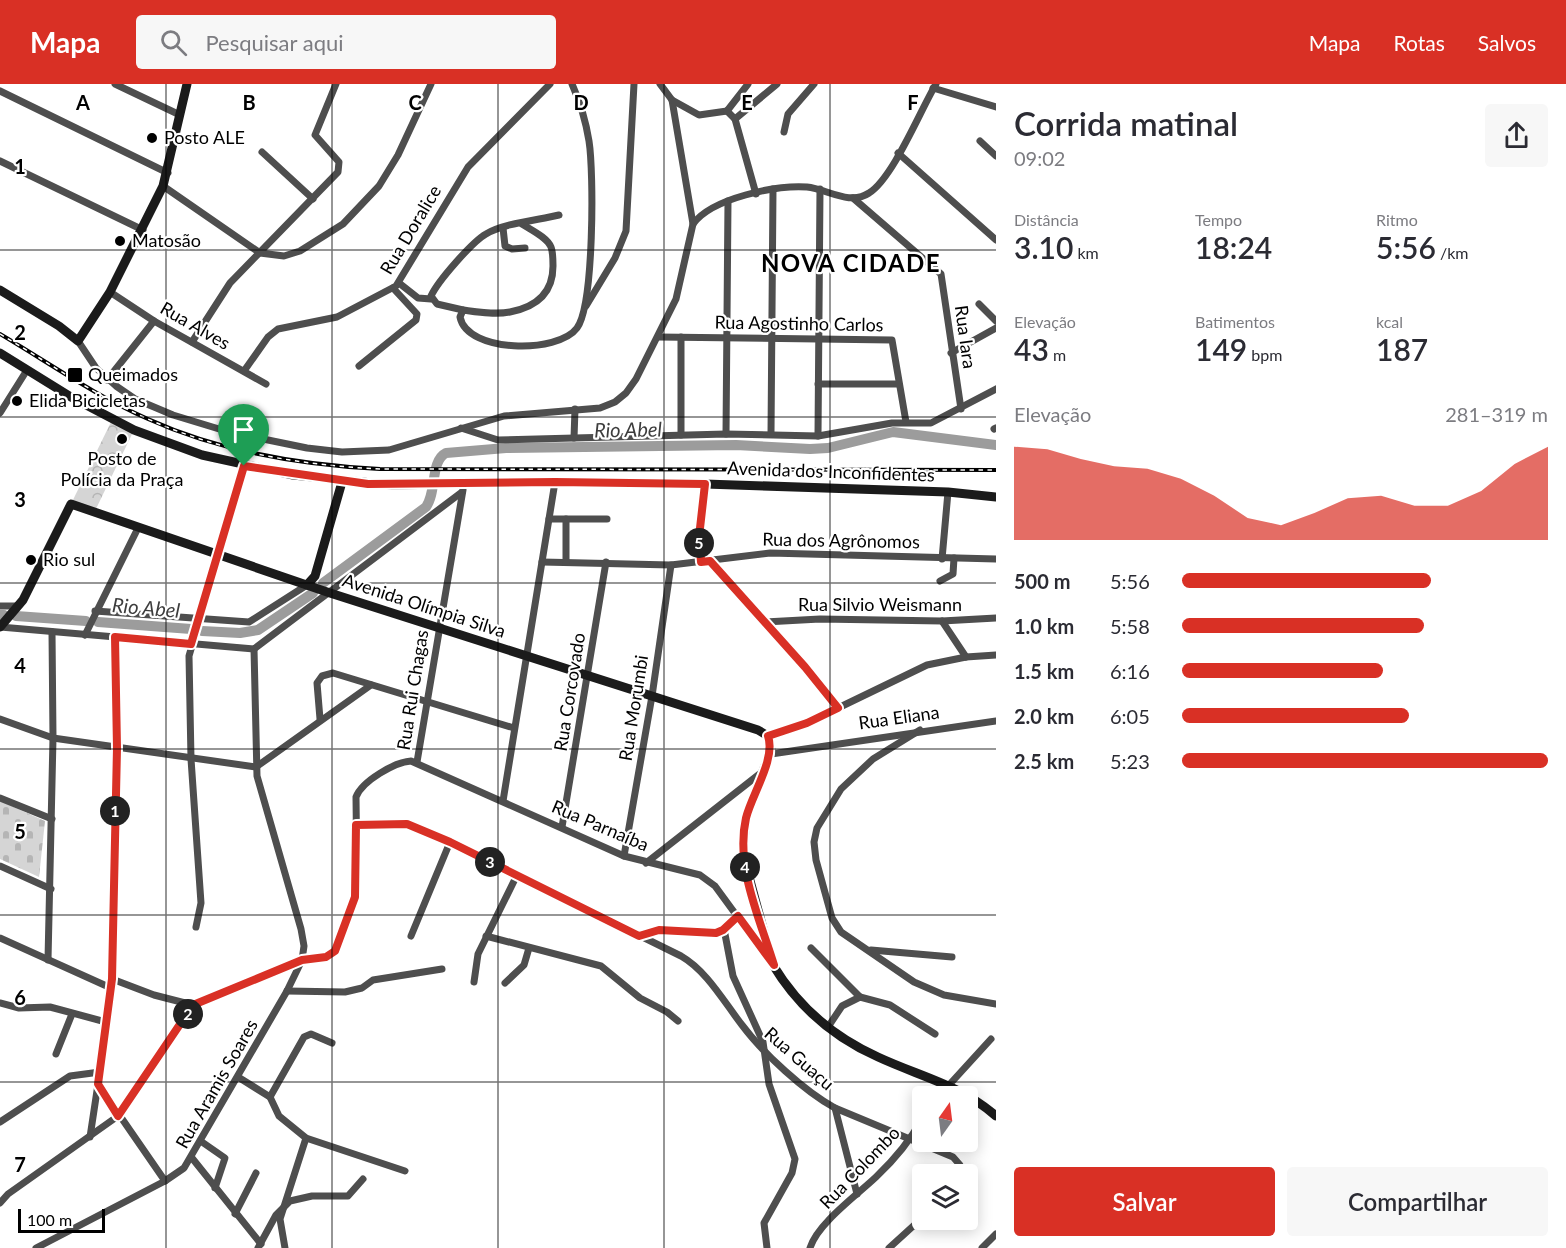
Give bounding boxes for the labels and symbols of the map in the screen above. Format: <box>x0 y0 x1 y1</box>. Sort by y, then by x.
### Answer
text: A <box>75 90 90 114</box>
text: B <box>242 90 256 114</box>
text: C <box>408 90 422 114</box>
text: D <box>573 90 589 114</box>
text: E <box>741 90 753 114</box>
text: F <box>907 90 919 114</box>
place label: Posto ALE <box>164 126 245 148</box>
marker: Posto ALE <box>145 131 159 145</box>
text: 1 <box>14 154 26 178</box>
street label: Rua Doralice <box>375 181 445 278</box>
place label: Matosão <box>132 229 201 251</box>
marker: Matosão <box>113 234 127 248</box>
district label: NOVA CIDADE <box>761 248 941 277</box>
street label: Rua Alves <box>157 296 234 354</box>
street label: Rua Iara <box>951 304 981 370</box>
street label: Rua Agostinho Carlos <box>714 311 884 335</box>
text: 2 <box>14 320 26 344</box>
place label: Queimados <box>88 363 178 385</box>
marker: Queimados <box>66 366 84 384</box>
place label: Elida Bicicletas <box>29 389 146 411</box>
marker: Elida Bicicletas <box>10 394 24 408</box>
pin <box>218 404 269 466</box>
water label: Rio Abel <box>594 416 663 442</box>
marker: Posto de Polícia da Praça <box>115 432 129 446</box>
place label: Posto de Polícia da Praça <box>61 447 183 490</box>
street label: Avenida dos Inconfidentes <box>727 456 935 486</box>
text: 3 <box>14 487 26 511</box>
pin: 5 <box>684 528 714 558</box>
street label: Rua dos Agrônomos <box>762 528 920 552</box>
place label: Rio sul <box>43 548 95 570</box>
marker: Rio sul <box>24 553 38 567</box>
street label: Avenida Olímpia Silva <box>340 568 508 642</box>
water label: Rio Abel <box>111 592 181 622</box>
street label: Rua Silvio Weismann <box>798 593 962 615</box>
street label: Rua Rui Chagas <box>392 628 432 752</box>
street label: Rua Corcovado <box>549 631 589 753</box>
text: 4 <box>14 653 26 677</box>
street label: Rua Morumbi <box>614 653 652 762</box>
street label: Rua Eliana <box>857 700 941 734</box>
street label: Rua Parnaíba <box>549 795 652 855</box>
pin: 1 <box>100 796 130 826</box>
text: 5 <box>14 819 26 843</box>
pin: 3 <box>475 847 505 877</box>
pin: 4 <box>730 852 760 882</box>
text: 6 <box>14 985 26 1009</box>
pin: 2 <box>173 999 203 1029</box>
street label: Rua Aramis Soares <box>170 1015 262 1152</box>
street label: Rua Guaçu <box>760 1022 839 1094</box>
north arrow <box>912 1086 978 1152</box>
street label: Rua Colombo <box>815 1122 904 1213</box>
text: 7 <box>14 1152 26 1176</box>
scale bar <box>18 1206 105 1234</box>

